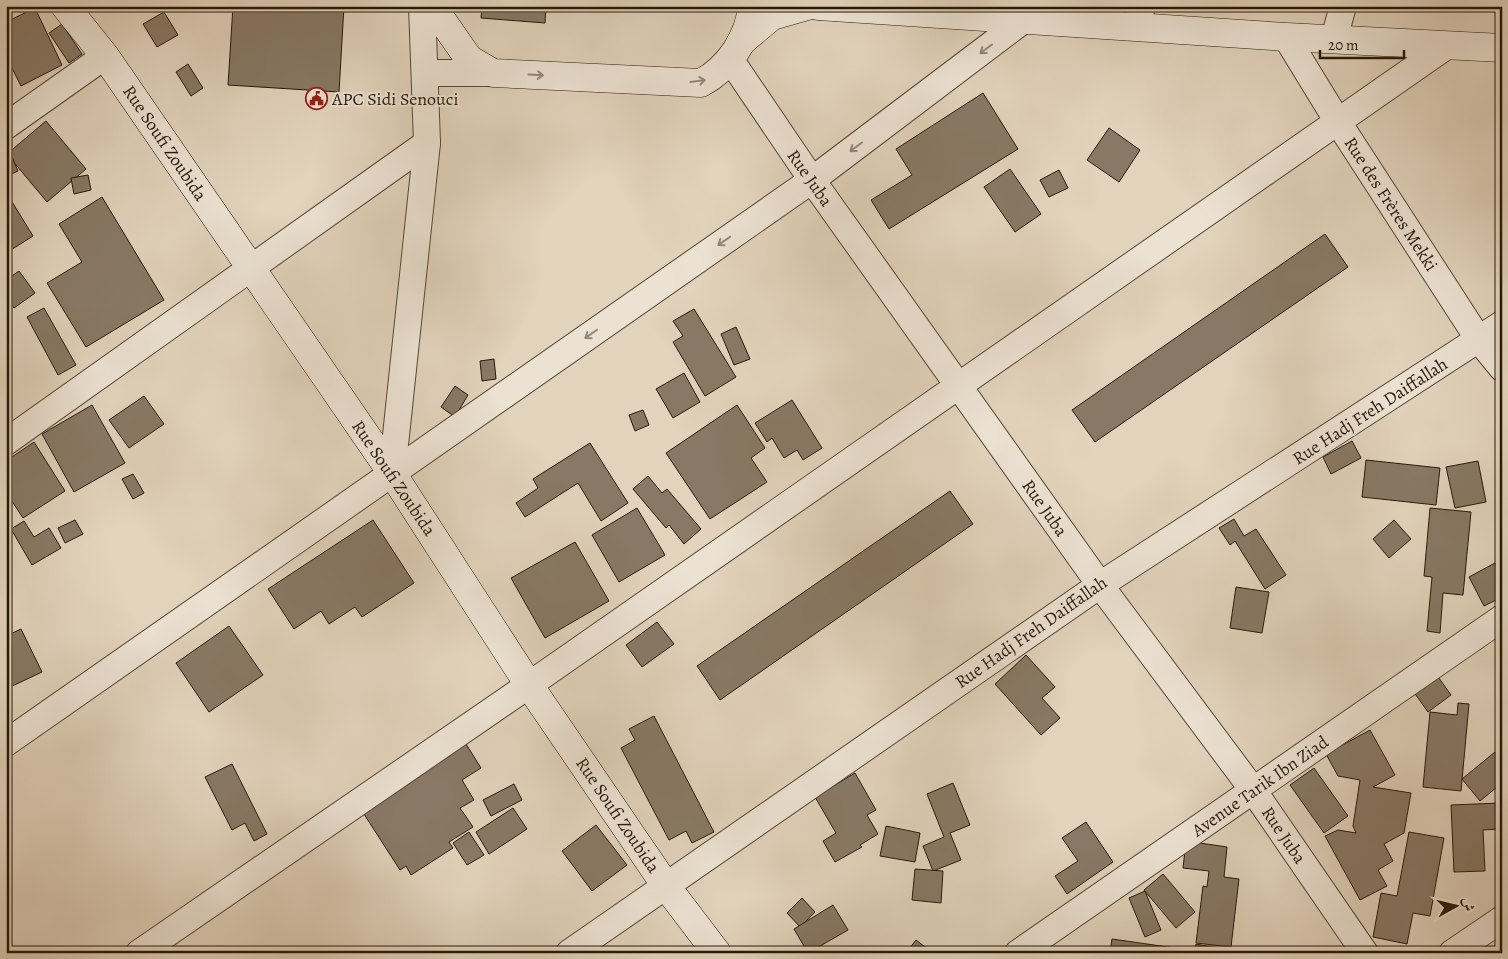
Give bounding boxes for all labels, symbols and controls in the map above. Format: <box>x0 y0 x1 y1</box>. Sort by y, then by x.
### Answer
scale bar <box>1320 28 1404 60</box>
text: 20 m <box>1328 35 1359 55</box>
one-way arrow <box>980 43 993 54</box>
one-way arrow <box>528 70 544 79</box>
one-way arrow <box>690 76 706 85</box>
street label: Rue Soufi Zoubida <box>117 80 213 206</box>
public building icon: APC Sidi Senouci <box>304 87 328 111</box>
place label: APC Sidi Senouci <box>331 87 459 111</box>
street label: Rue des Frères Mekki <box>1339 132 1443 276</box>
one-way arrow <box>850 141 863 152</box>
street label: Rue Juba <box>782 145 839 212</box>
one-way arrow <box>718 236 732 246</box>
one-way arrow <box>584 329 598 339</box>
street label: Rue Hadj Freh Daiffallah <box>1288 352 1453 470</box>
street label: Rue Soufi Zoubida <box>346 415 442 541</box>
street label: Rue Juba <box>1017 475 1074 542</box>
street label: Rue Hadj Freh Daiffallah <box>950 570 1112 694</box>
street label: Avenue Tarik Ibn Ziad <box>1186 730 1333 843</box>
street label: Rue Soufi Zoubida <box>570 752 666 878</box>
street label: Rue Juba <box>1256 802 1312 869</box>
north arrow <box>1430 882 1480 932</box>
text: ش <box>1458 896 1479 913</box>

